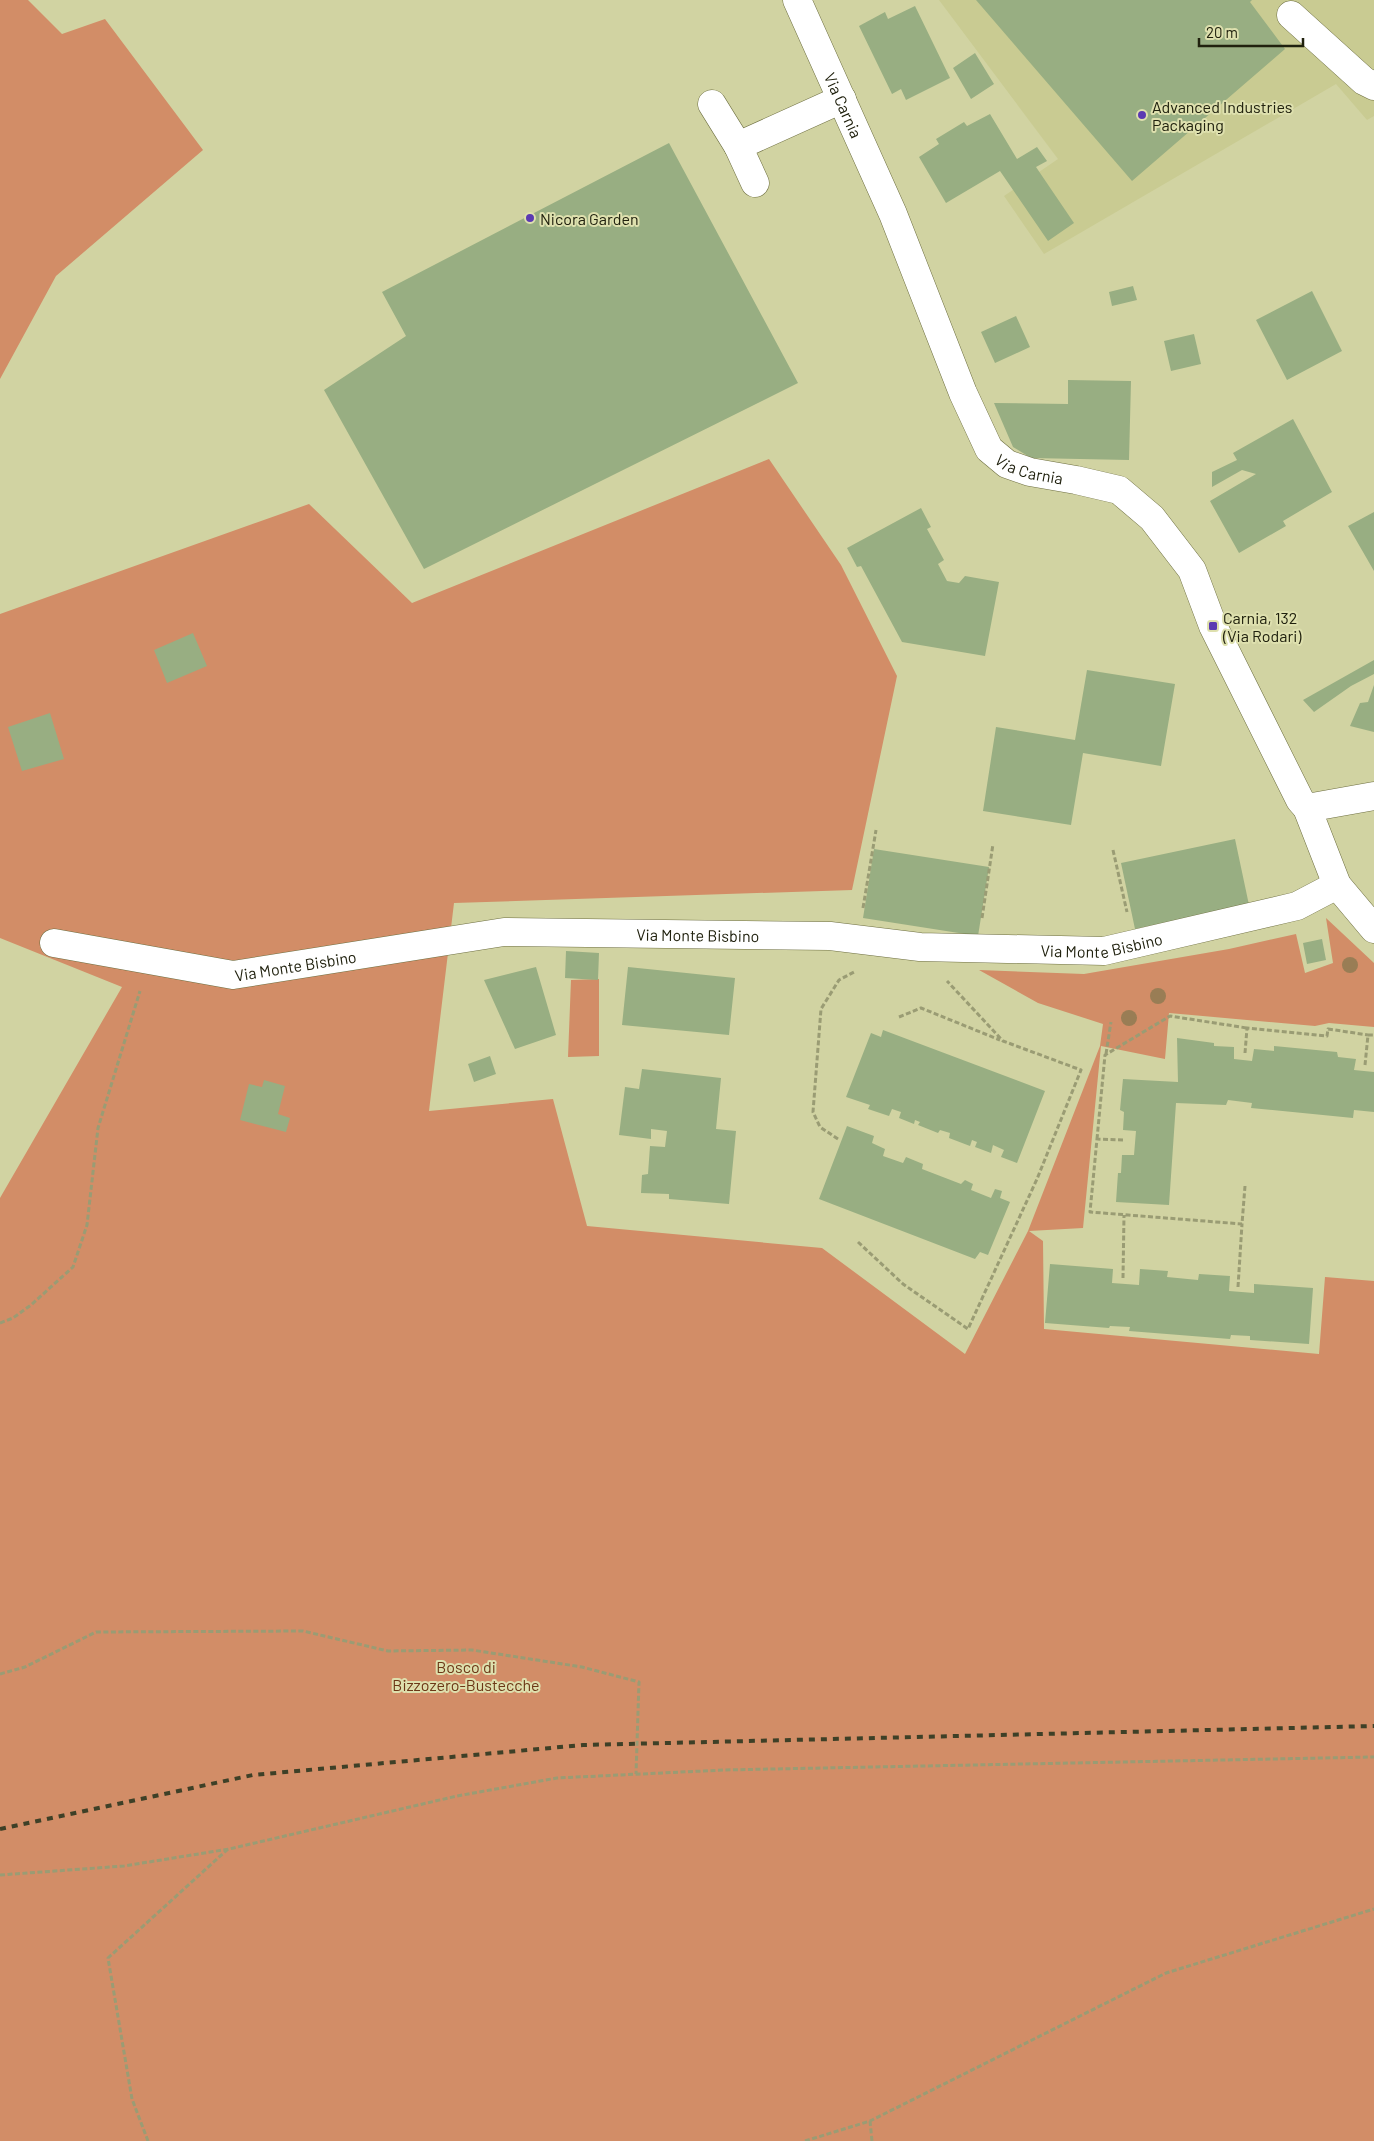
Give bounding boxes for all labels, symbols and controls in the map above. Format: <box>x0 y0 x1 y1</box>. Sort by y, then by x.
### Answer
scale bar <box>1199 15 1303 47</box>
text: 20 m <box>1206 23 1238 41</box>
street label: Via Carnia <box>821 69 867 140</box>
place label: Advanced Industries Packaging <box>1152 97 1293 134</box>
marker: Advanced Industries Packaging <box>1136 109 1148 121</box>
place label: Nicora Garden <box>540 209 639 228</box>
marker: Nicora Garden <box>524 212 536 224</box>
street label: Via Carnia <box>992 449 1065 487</box>
place label: Carnia, 132 (Via Rodari) <box>1222 608 1302 645</box>
marker: Carnia, 132 (Via Rodari) <box>1207 620 1219 632</box>
street label: Via Monte Bisbino <box>636 924 759 945</box>
street label: Via Monte Bisbino <box>1040 928 1164 961</box>
street label: Via Monte Bisbino <box>233 946 358 984</box>
park label: Bosco di Bizzozero-Bustecche <box>392 1657 540 1694</box>

